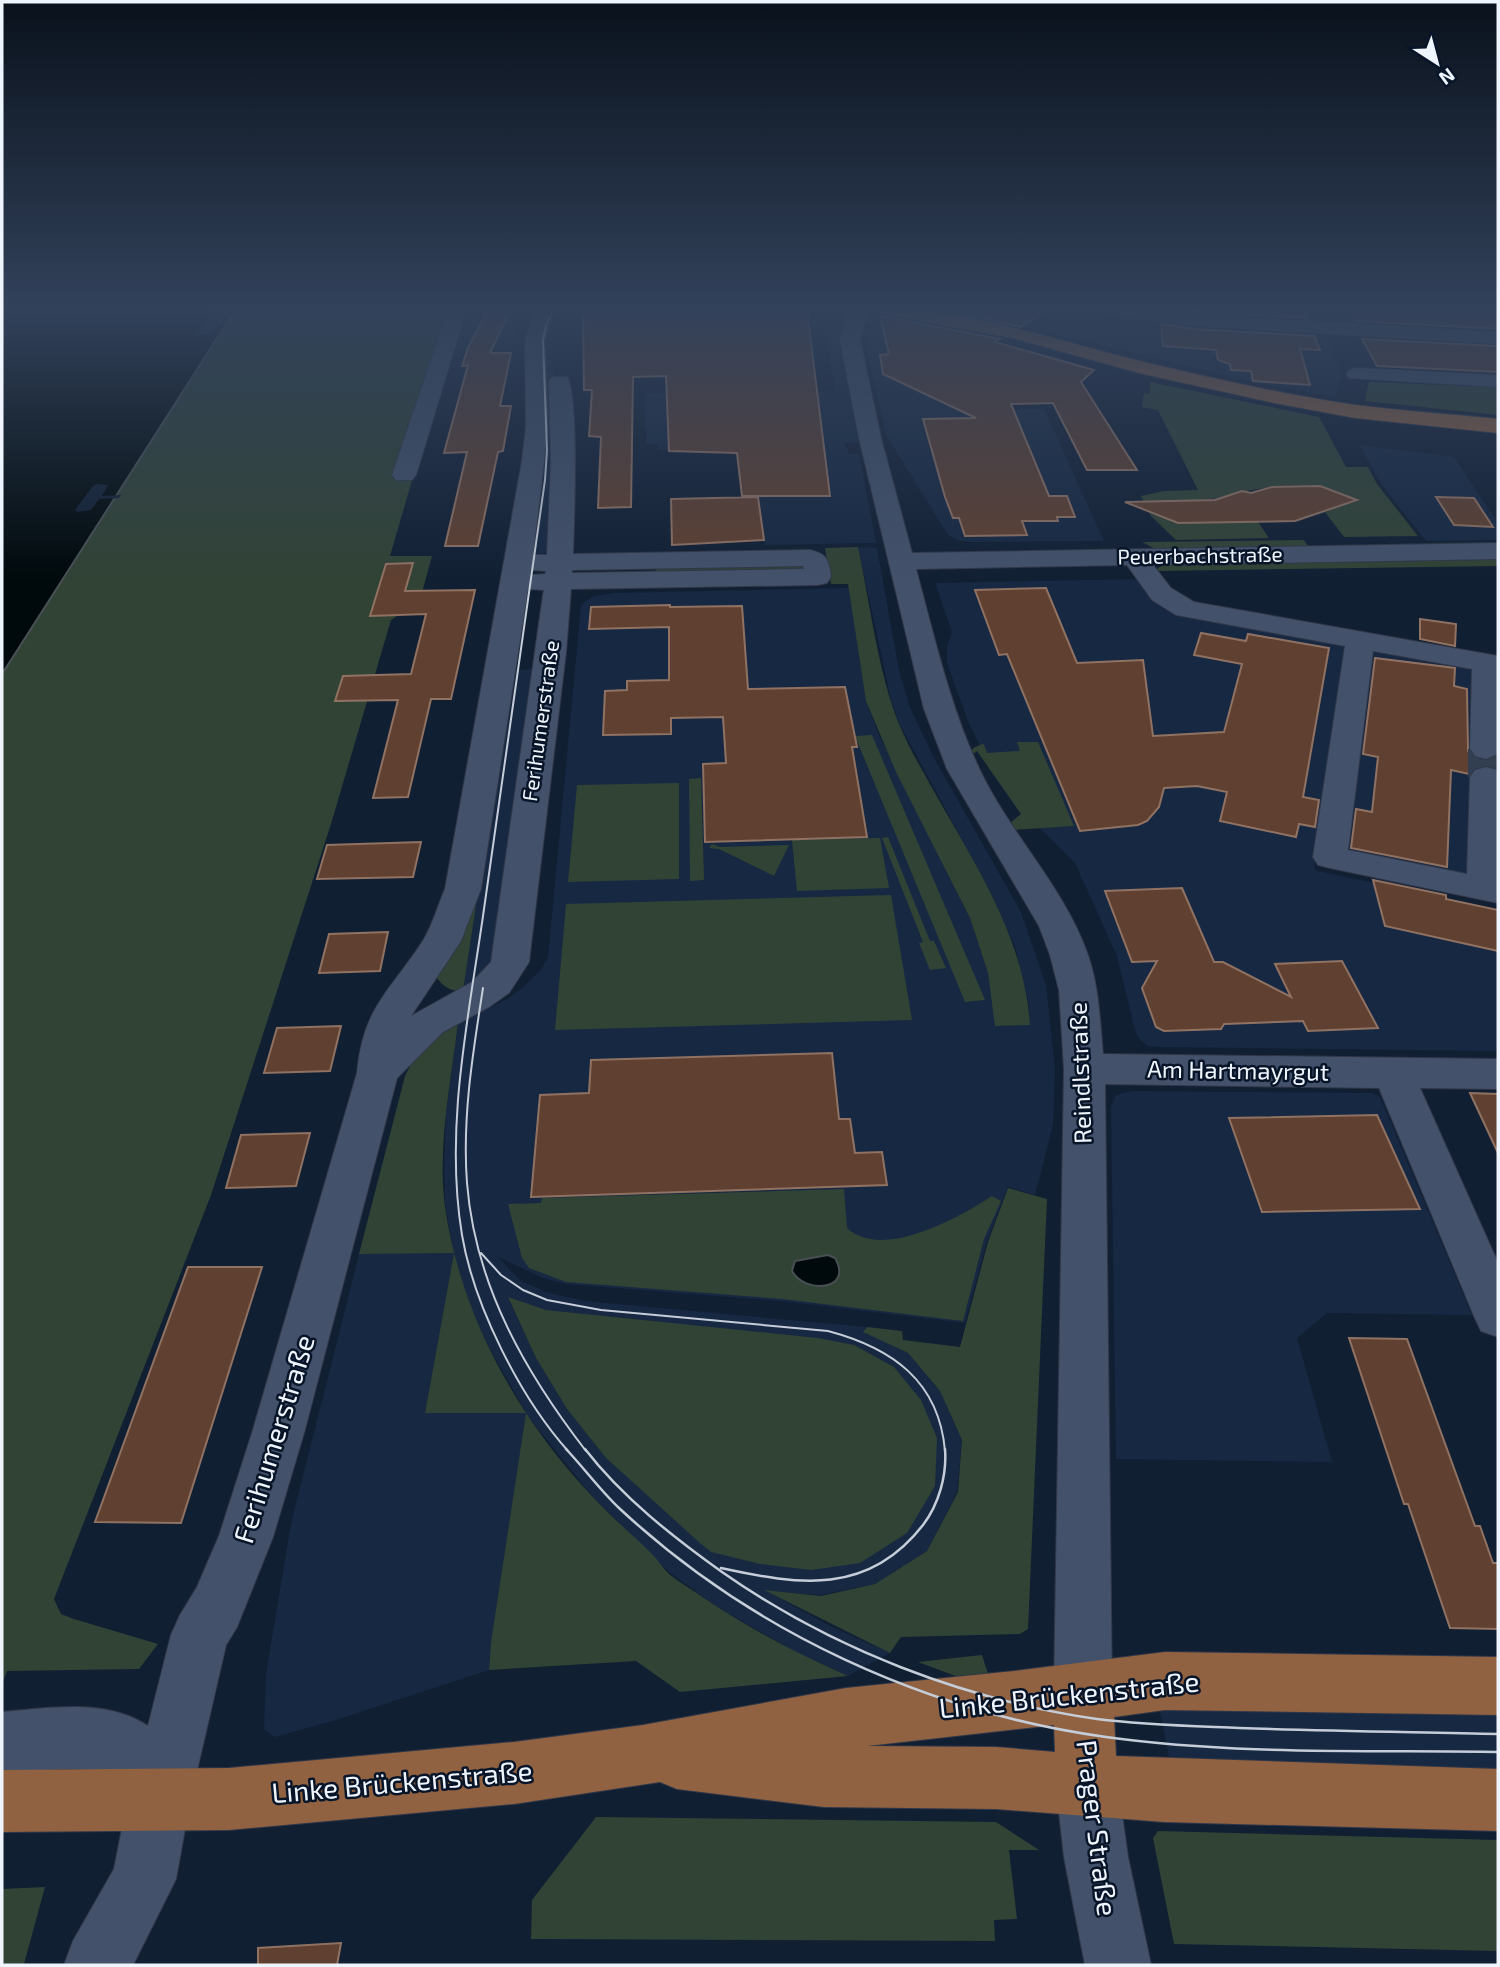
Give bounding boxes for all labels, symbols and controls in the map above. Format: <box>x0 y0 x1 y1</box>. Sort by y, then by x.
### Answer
north arrow <box>1402 28 1472 98</box>
text: N <box>1435 64 1460 90</box>
street label: Peuerbachstraße <box>1117 541 1283 568</box>
street label: Ferihumerstraße <box>516 639 563 803</box>
street label: Reindlstraße <box>1063 1002 1096 1144</box>
street label: Am Hartmayrgut <box>1147 1053 1329 1086</box>
street label: Ferihumerstraße <box>225 1330 321 1547</box>
street label: Linke Brückenstraße <box>937 1663 1201 1725</box>
street label: Prager Straße <box>1070 1738 1126 1918</box>
street label: Linke Brückenstraße <box>270 1753 534 1809</box>

